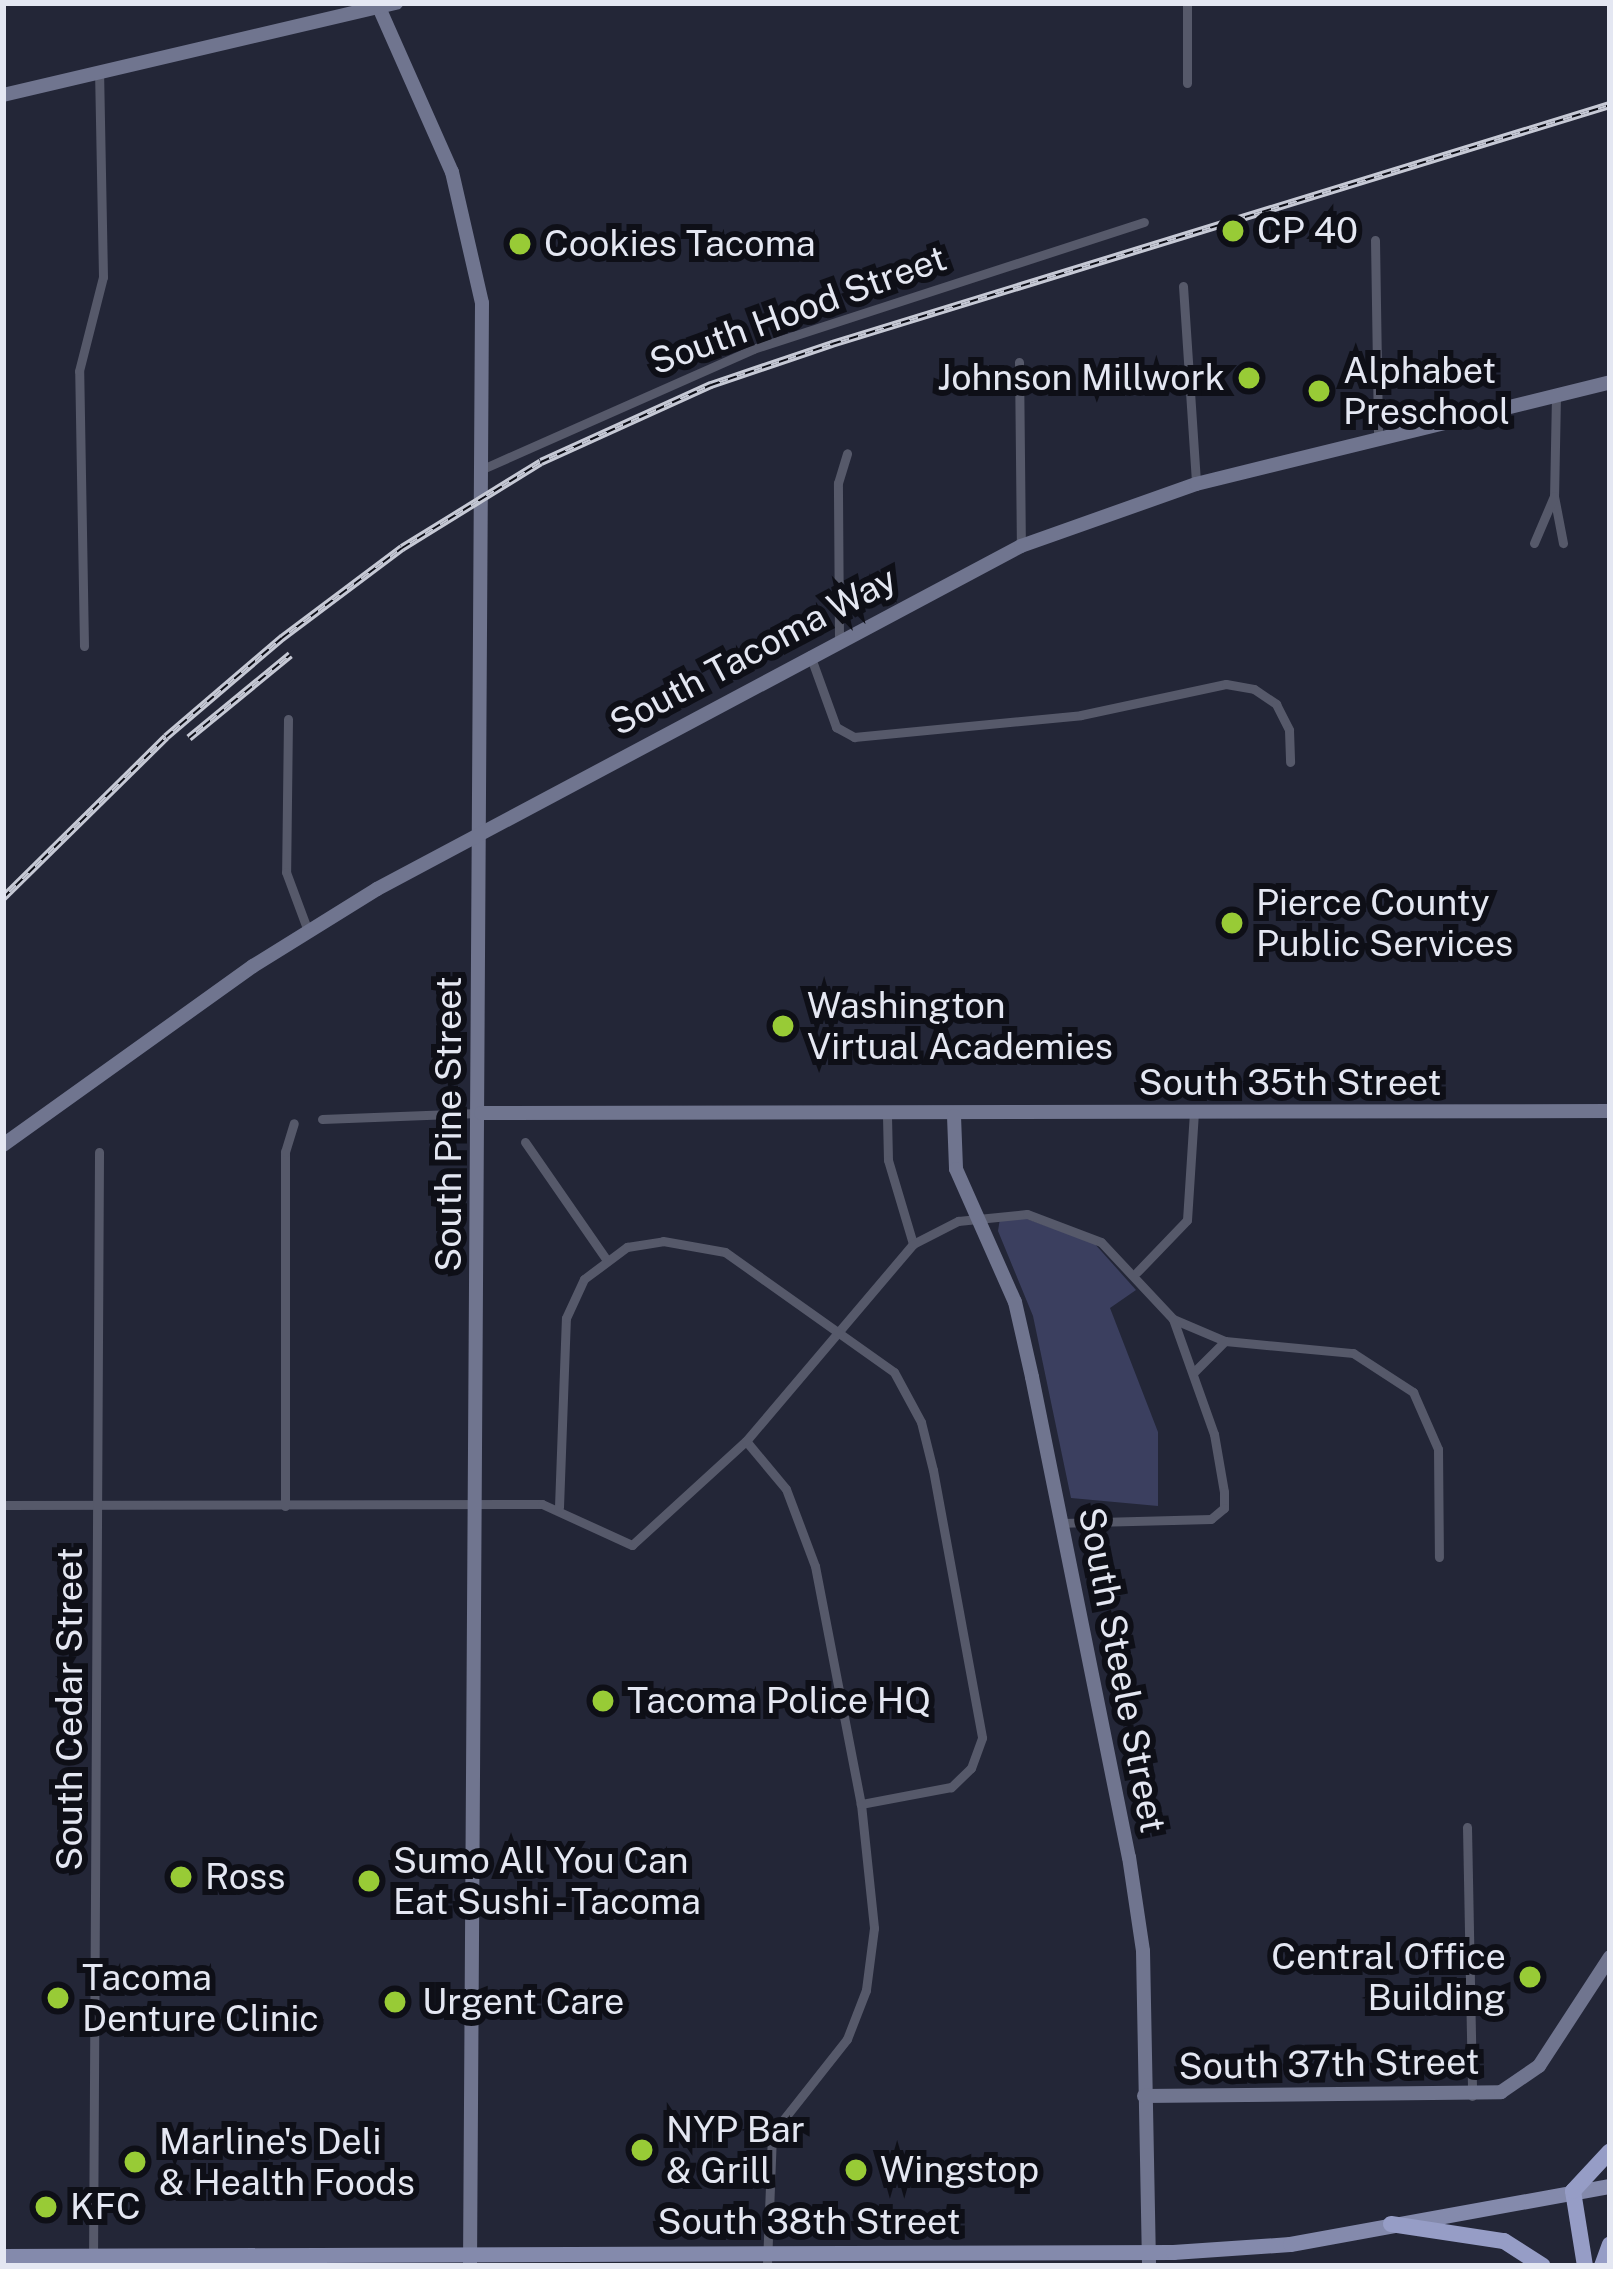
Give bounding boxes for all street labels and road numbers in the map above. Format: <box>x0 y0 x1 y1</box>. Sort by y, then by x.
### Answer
street label: South Hood Street <box>644 236 952 384</box>
street label: South Tacoma Way <box>602 557 904 745</box>
street label: South Pine Street <box>427 976 471 1272</box>
street label: South 35th Street <box>1138 1061 1442 1105</box>
street label: South Steele Street <box>1069 1504 1175 1836</box>
street label: South Cedar Street <box>48 1547 92 1871</box>
street label: South 37th Street <box>1178 2040 1480 2088</box>
street label: South 38th Street <box>657 2200 961 2244</box>

